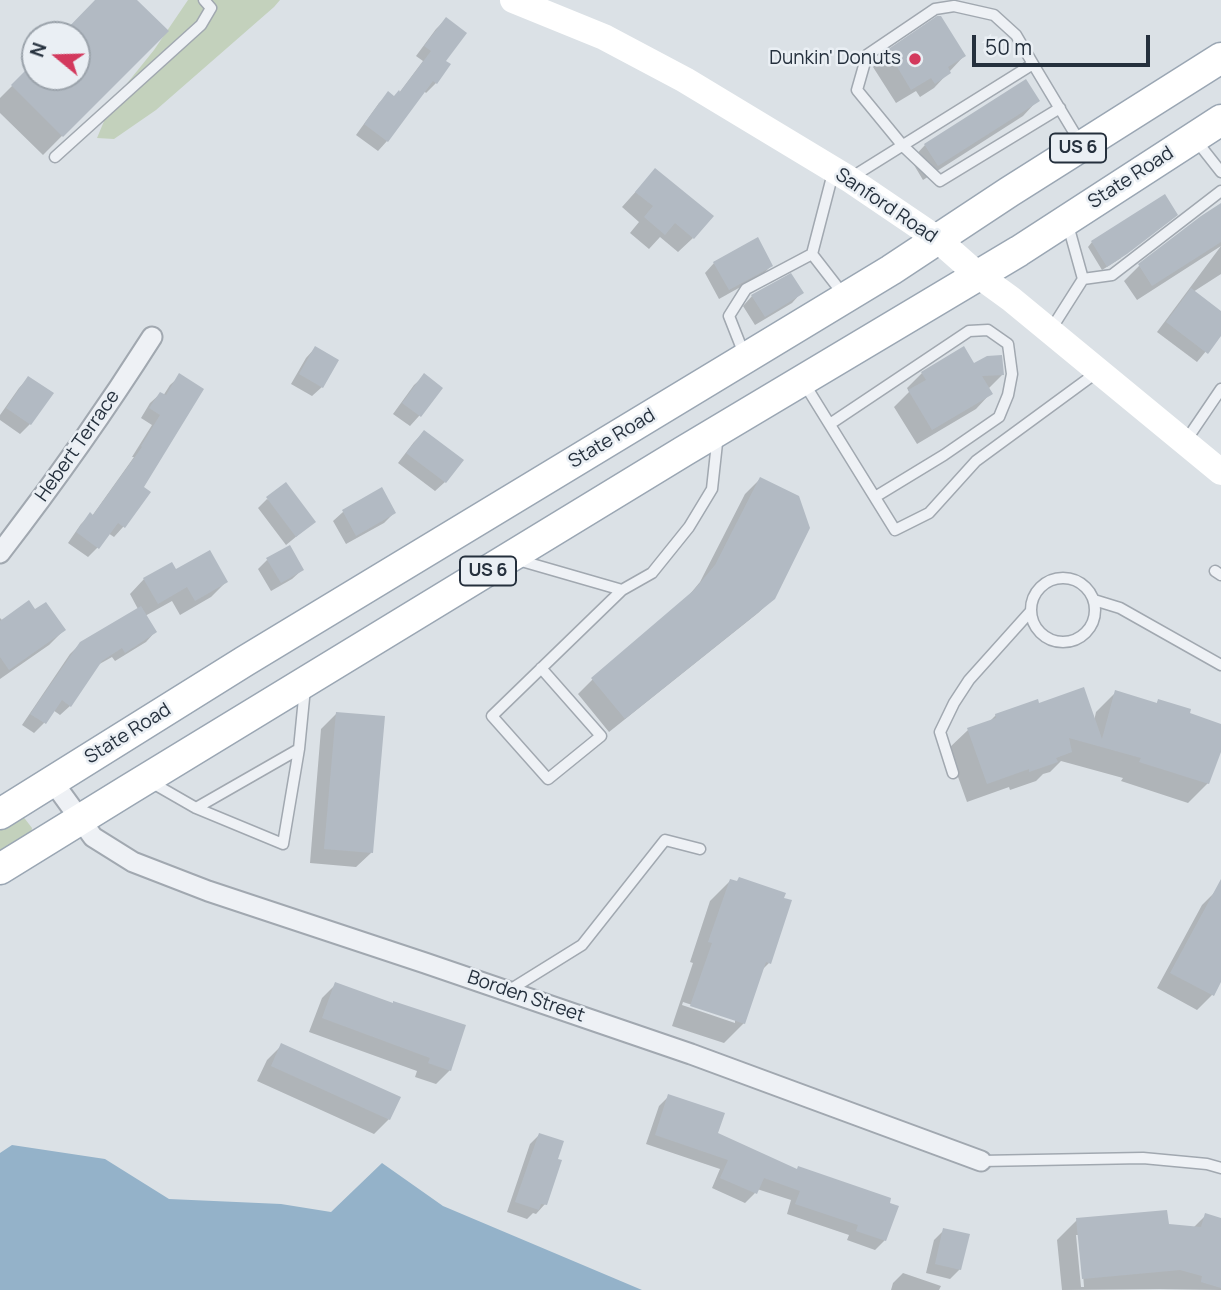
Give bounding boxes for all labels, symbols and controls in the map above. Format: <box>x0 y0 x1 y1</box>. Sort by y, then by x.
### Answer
north arrow <box>21 21 91 91</box>
scale bar <box>976 21 1154 65</box>
text: 50 m <box>985 33 1032 61</box>
text: N <box>24 39 53 61</box>
place label: Dunkin' Donuts <box>769 48 901 70</box>
marker: Dunkin' Donuts <box>907 51 923 67</box>
road number: US 6 <box>1050 134 1106 162</box>
street label: State Road <box>1084 142 1178 214</box>
street label: Sanford Road <box>831 164 941 248</box>
street label: Hebert Terrace <box>31 386 125 506</box>
street label: State Road <box>565 404 659 474</box>
road number: US 6 <box>460 556 516 586</box>
street label: State Road <box>81 699 175 769</box>
street label: Borden Street <box>464 966 588 1028</box>

